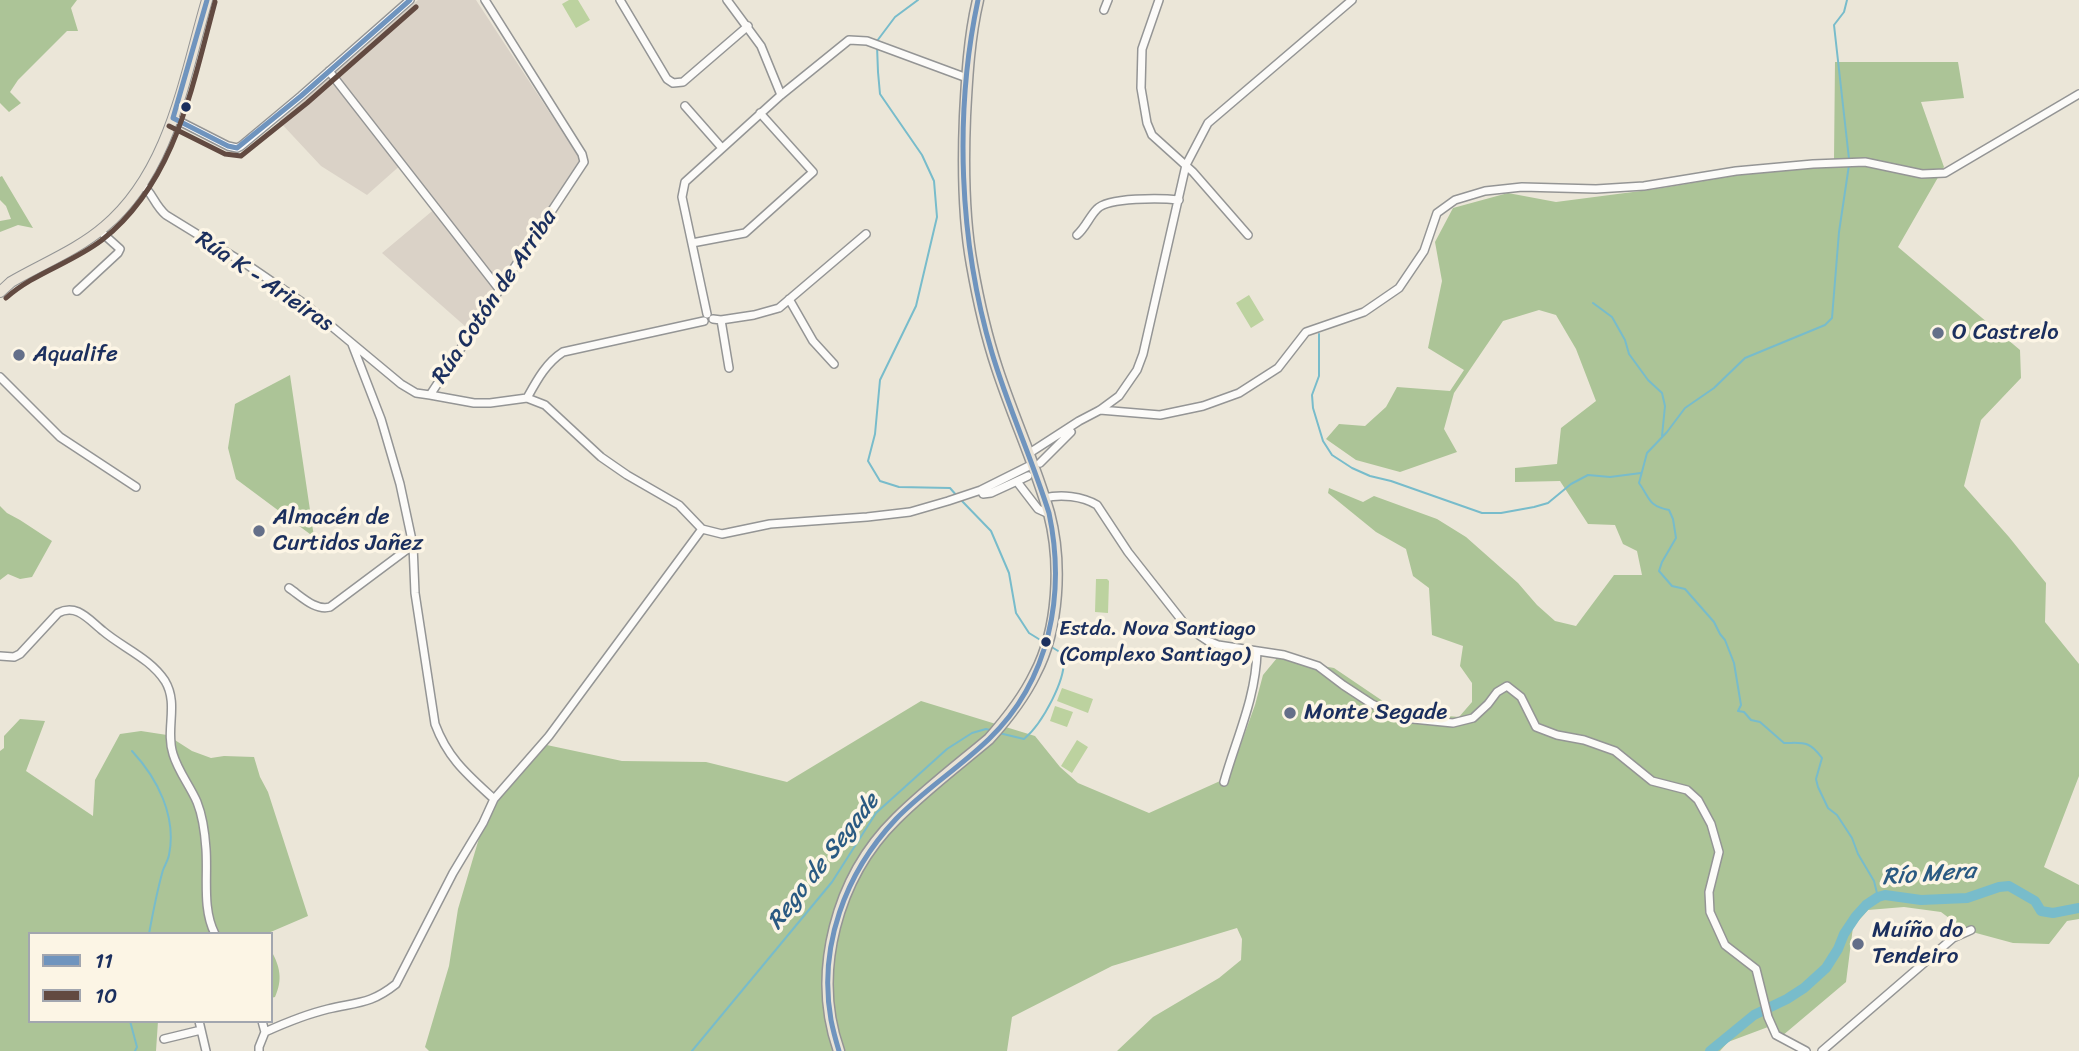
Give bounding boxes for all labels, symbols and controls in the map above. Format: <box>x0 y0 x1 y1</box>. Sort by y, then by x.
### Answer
unlabelled marker <box>179 100 193 114</box>
street label: Rúa Cotón de Arriba <box>427 205 563 389</box>
street label: Rúa K - Arieiras <box>190 226 338 338</box>
place label: O Castrelo <box>1952 319 2059 347</box>
marker: O Castrelo <box>1930 325 1946 341</box>
place label: Aqualife <box>33 341 118 369</box>
marker: Aqualife <box>11 347 27 363</box>
place label: Almacén de Curtidos Jañez <box>273 504 423 558</box>
marker: Almacén de Curtidos Jañez <box>251 523 267 539</box>
place label: Estda. Nova Santiago (Complexo Santiago) <box>1059 617 1256 667</box>
marker: Estda. Nova Santiago (Complexo Santiago) <box>1039 635 1053 649</box>
place label: Monte Segade <box>1304 699 1447 727</box>
marker: Monte Segade <box>1282 705 1298 721</box>
water label: Rego de Segade <box>762 788 886 936</box>
water label: Río Mera <box>1881 857 1977 893</box>
place label: Muíño do Tendeiro <box>1872 917 1963 971</box>
legend <box>28 932 273 1023</box>
marker: Muíño do Tendeiro <box>1850 936 1866 952</box>
text: 11 <box>95 942 113 980</box>
text: 10 <box>95 977 117 1015</box>

